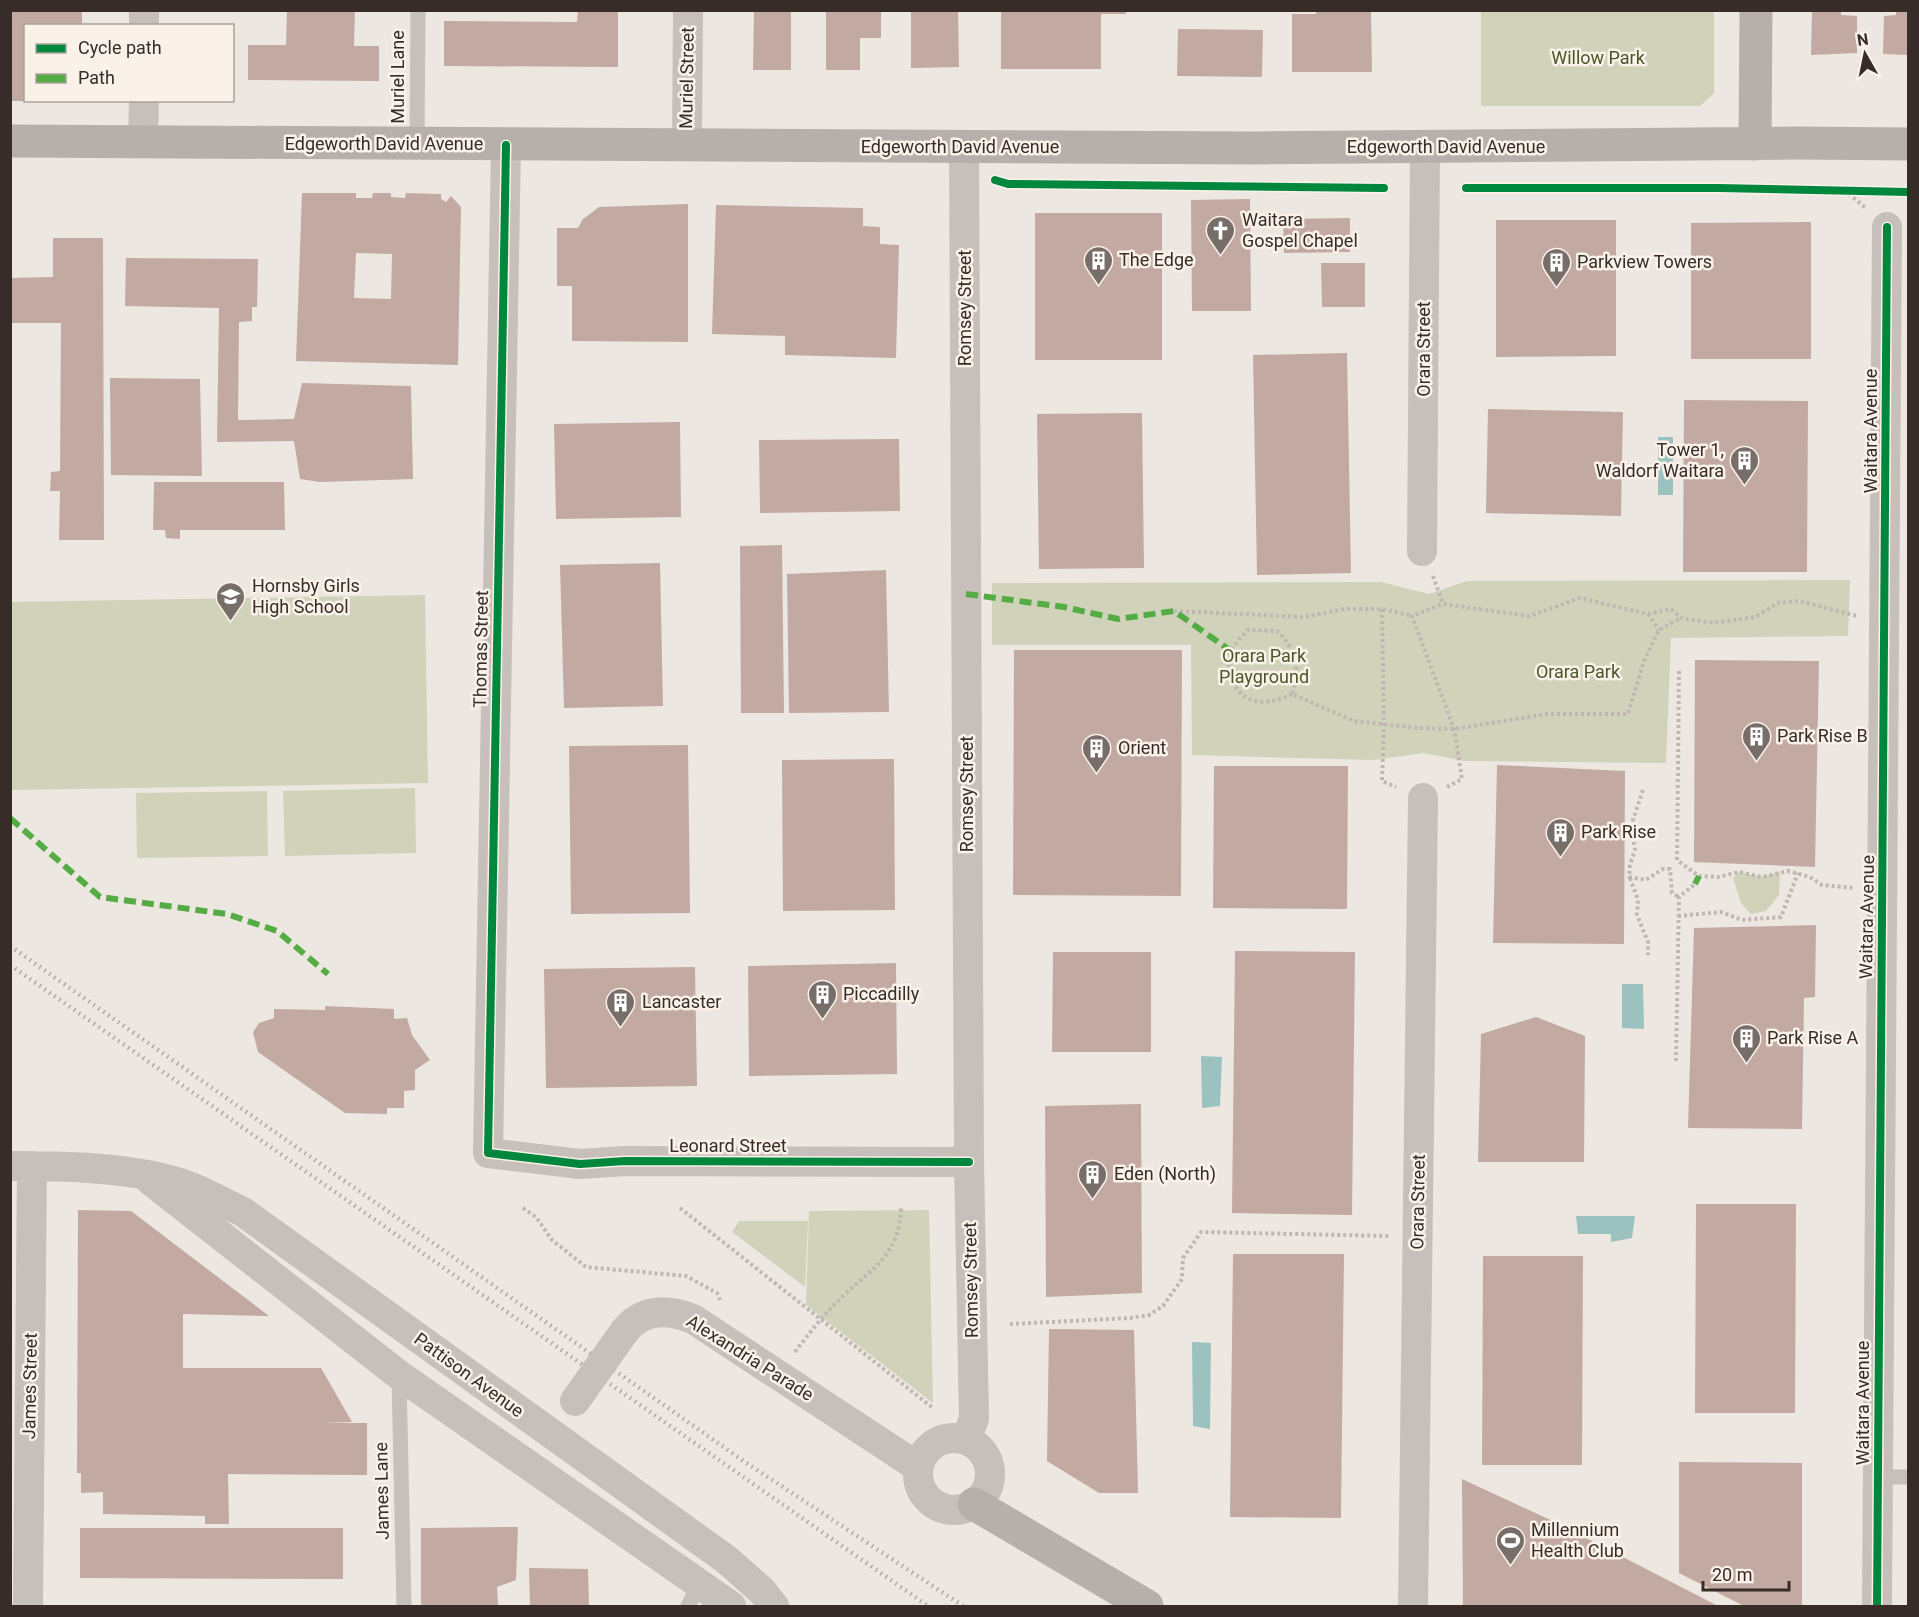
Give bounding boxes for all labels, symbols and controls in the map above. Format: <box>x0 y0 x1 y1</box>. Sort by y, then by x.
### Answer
legend <box>24 24 234 102</box>
north arrow <box>1835 24 1895 84</box>
street label: Muriel Street <box>675 27 698 129</box>
text: N <box>1856 29 1870 50</box>
street label: Muriel Lane <box>387 30 408 124</box>
text: Cycle path <box>78 37 162 58</box>
park label: Willow Park <box>1551 47 1646 68</box>
text: Path <box>78 67 115 88</box>
street label: Edgeworth David Avenue <box>285 133 483 154</box>
street label: Edgeworth David Avenue <box>861 136 1059 157</box>
street label: Edgeworth David Avenue <box>1347 136 1545 157</box>
place label: Waitara Gospel Chapel <box>1242 209 1358 251</box>
church icon: Waitara Gospel Chapel <box>1205 214 1237 256</box>
building icon: The Edge <box>1082 244 1114 286</box>
building icon: Parkview Towers <box>1540 246 1572 288</box>
place label: The Edge <box>1119 249 1194 270</box>
street label: Romsey Street <box>954 250 975 366</box>
place label: Parkview Towers <box>1577 251 1712 272</box>
street label: Orara Street <box>1413 301 1434 397</box>
street label: Waitara Avenue <box>1860 369 1881 493</box>
place label: Tower 1, Waldorf Waitara <box>1596 439 1724 481</box>
building icon: Tower 1, Waldorf Waitara <box>1729 444 1761 486</box>
place label: Hornsby Girls High School <box>252 575 360 617</box>
school or university icon: Hornsby Girls High School <box>215 580 247 622</box>
street label: Thomas Street <box>469 590 492 708</box>
park label: Orara Park Playground <box>1219 645 1309 687</box>
park label: Orara Park <box>1536 661 1621 682</box>
building icon: Park Rise B <box>1740 720 1772 762</box>
place label: Park Rise B <box>1777 725 1868 746</box>
building icon: Orient <box>1081 732 1113 774</box>
street label: Romsey Street <box>956 736 977 852</box>
place label: Orient <box>1118 737 1166 758</box>
building icon: Park Rise <box>1544 816 1576 858</box>
place label: Park Rise <box>1581 821 1656 842</box>
street label: Waitara Avenue <box>1855 855 1878 979</box>
building icon: Piccadilly <box>806 978 838 1020</box>
place label: Piccadilly <box>843 983 920 1004</box>
building icon: Lancaster <box>605 986 637 1028</box>
place label: Lancaster <box>642 991 721 1012</box>
building icon: Park Rise A <box>1730 1022 1762 1064</box>
place label: Park Rise A <box>1767 1027 1859 1048</box>
street label: Leonard Street <box>669 1135 787 1156</box>
street label: Orara Street <box>1406 1154 1429 1250</box>
building icon: Eden (North) <box>1077 1158 1109 1200</box>
place label: Eden (North) <box>1114 1163 1216 1185</box>
street label: Romsey Street <box>959 1222 982 1338</box>
street label: Alexandria Parade <box>683 1310 818 1405</box>
street label: Pattison Avenue <box>411 1328 528 1421</box>
street label: James Street <box>18 1333 41 1439</box>
street label: Waitara Avenue <box>1852 1341 1873 1465</box>
street label: James Lane <box>370 1442 393 1540</box>
place label: Millennium Health Club <box>1531 1519 1624 1561</box>
sports icon: Millennium Health Club <box>1494 1524 1526 1566</box>
scale bar <box>1703 1554 1788 1592</box>
text: 20 m <box>1712 1564 1752 1585</box>

